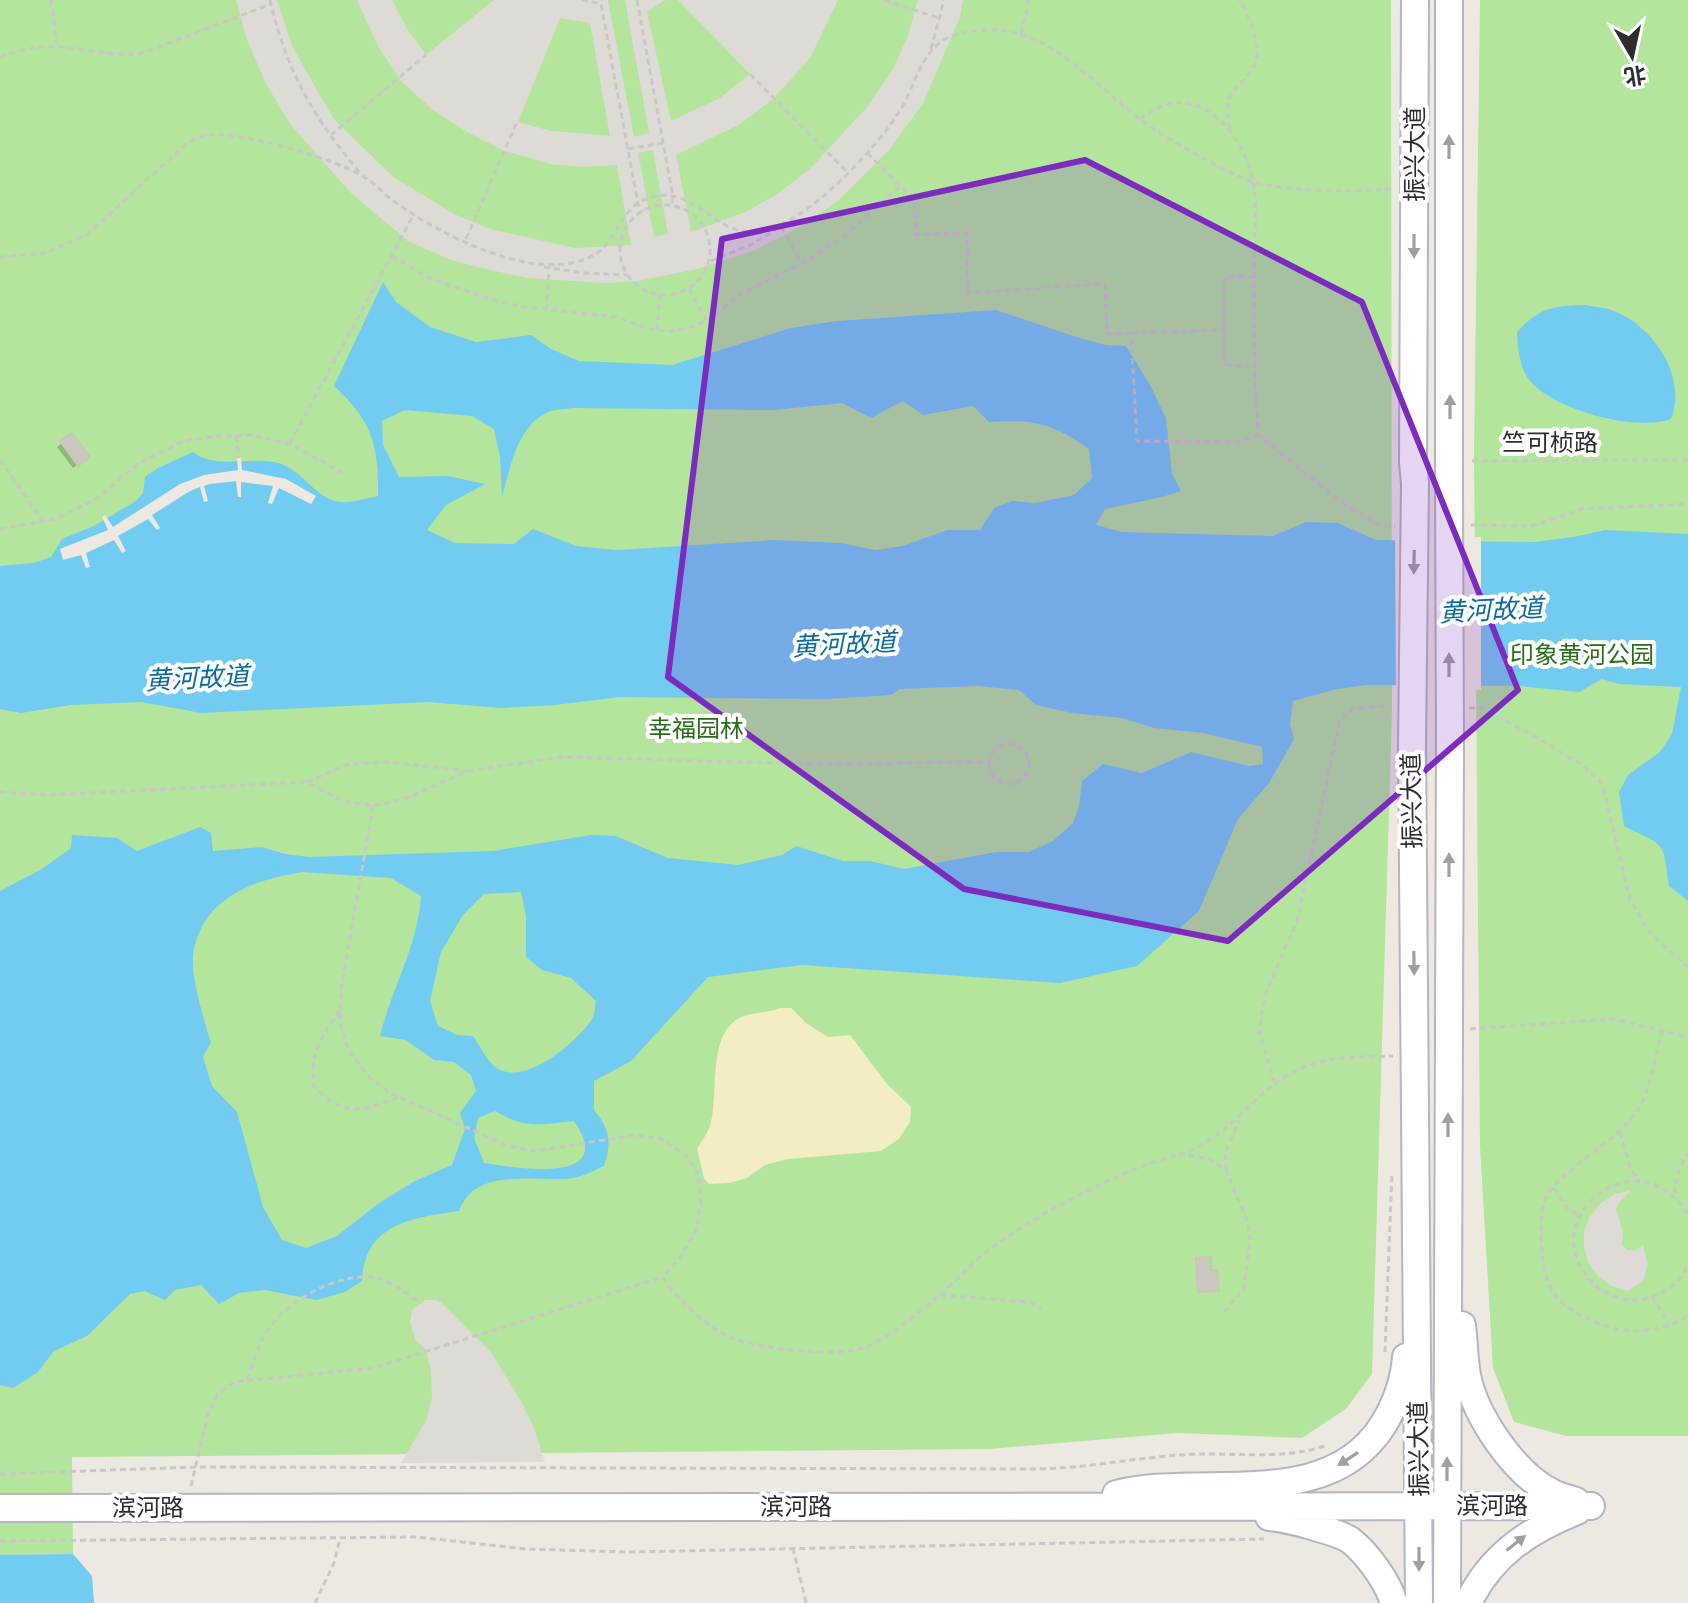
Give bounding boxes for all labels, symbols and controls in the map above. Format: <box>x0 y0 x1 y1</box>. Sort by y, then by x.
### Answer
north arrow <box>1592 16 1672 96</box>
text: 北 <box>1622 60 1648 90</box>
street label: 振兴大道 <box>1401 106 1429 202</box>
one-way arrow <box>1443 134 1455 159</box>
one-way arrow <box>1408 234 1420 259</box>
one-way arrow <box>1444 394 1456 419</box>
street label: 竺可桢路 <box>1502 429 1598 457</box>
one-way arrow <box>1408 550 1420 575</box>
water label: 黄河故道 <box>1438 592 1548 629</box>
water label: 黄河故道 <box>791 626 901 663</box>
park label: 印象黄河公园 <box>1510 641 1654 669</box>
one-way arrow <box>1443 652 1455 677</box>
water label: 黄河故道 <box>144 660 254 697</box>
park label: 幸福园林 <box>648 715 744 743</box>
street label: 振兴大道 <box>1397 753 1427 849</box>
one-way arrow <box>1443 852 1455 877</box>
one-way arrow <box>1408 951 1420 976</box>
one-way arrow <box>1442 1112 1454 1137</box>
street label: 振兴大道 <box>1404 1401 1434 1497</box>
one-way arrow <box>1338 1451 1359 1466</box>
one-way arrow <box>1441 1456 1453 1481</box>
street label: 滨河路 <box>1456 1492 1528 1520</box>
street label: 滨河路 <box>760 1493 832 1521</box>
street label: 滨河路 <box>112 1494 184 1522</box>
one-way arrow <box>1506 1535 1526 1552</box>
one-way arrow <box>1413 1547 1425 1572</box>

